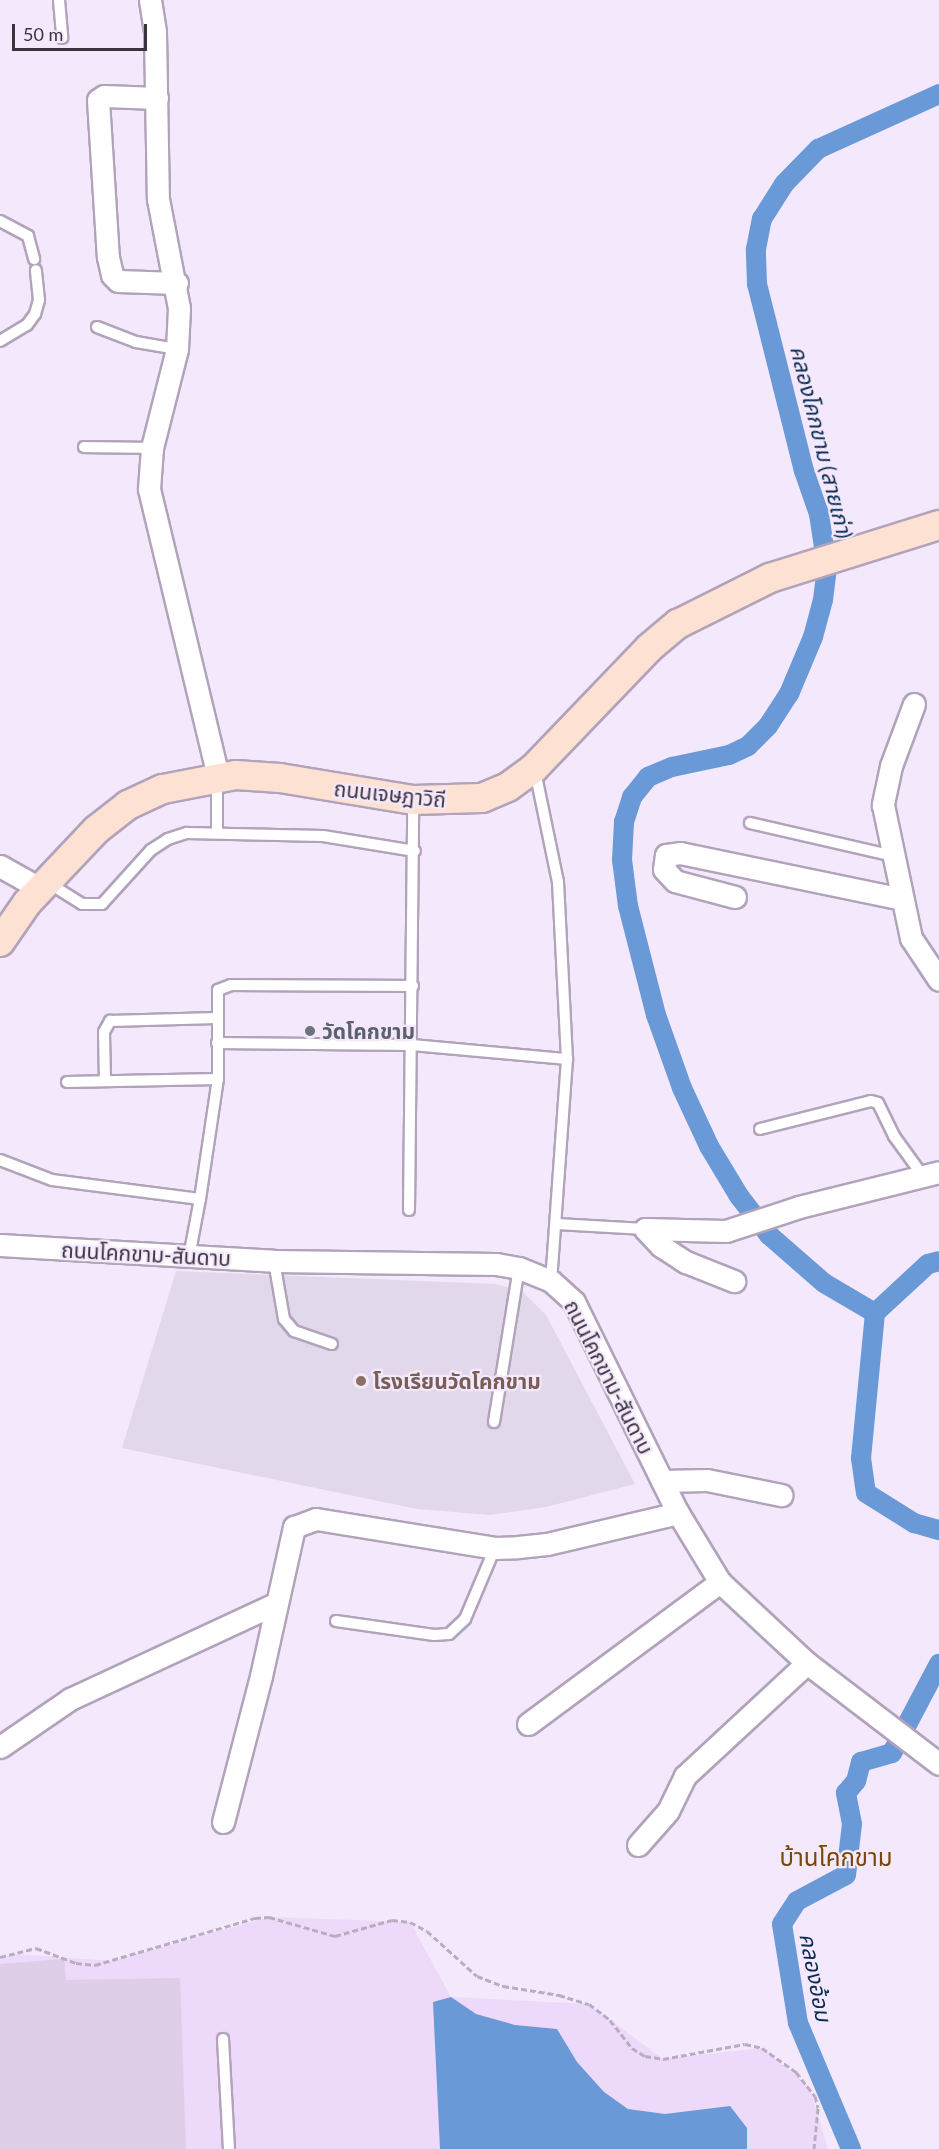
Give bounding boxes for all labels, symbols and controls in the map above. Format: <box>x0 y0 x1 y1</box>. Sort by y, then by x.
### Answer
scale bar <box>15 12 150 50</box>
text: 50 m <box>23 23 63 45</box>
water label: คลองโคกขาม (สายเก่า) <box>785 343 859 541</box>
street label: ถนนเจษฎาวิถี <box>333 776 447 812</box>
place label: วัดโคกขาม <box>322 1018 415 1044</box>
marker: วัดโคกขาม <box>303 1024 317 1038</box>
street label: ถนนโคกขาม-สันดาบ <box>61 1237 231 1271</box>
street label: ถนนโคกขาม-สันดาบ <box>559 1296 659 1458</box>
place label: โรงเรียนวัดโคกขาม <box>373 1368 541 1394</box>
marker: โรงเรียนวัดโคกขาม <box>354 1374 368 1388</box>
district label: บ้านโคกขาม <box>780 1843 892 1871</box>
water label: คลองอ้อม <box>795 1931 837 2023</box>

